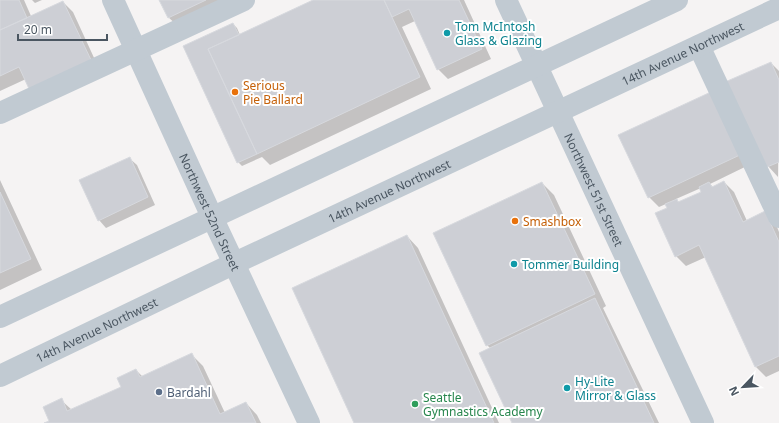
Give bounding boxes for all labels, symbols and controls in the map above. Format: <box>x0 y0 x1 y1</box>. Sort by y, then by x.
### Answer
scale bar <box>18 16 107 42</box>
street label: 14th Avenue Northwest <box>619 17 747 89</box>
place label: Tom McIntosh Glass & Glazing <box>455 18 542 49</box>
text: 20 m <box>24 21 52 38</box>
marker: Tom McIntosh Glass & Glazing <box>442 28 452 38</box>
place label: Serious Pie Ballard <box>243 77 303 108</box>
marker: Serious Pie Ballard <box>230 87 240 97</box>
street label: Northwest 51st Street <box>561 130 628 249</box>
street label: Northwest 52nd Street <box>175 150 245 274</box>
street label: 14th Avenue Northwest <box>325 154 454 227</box>
place label: Smashbox <box>523 213 582 230</box>
marker: Smashbox <box>510 216 520 226</box>
place label: Tommer Building <box>522 256 619 273</box>
marker: Tommer Building <box>509 259 519 269</box>
street label: 14th Avenue Northwest <box>33 293 161 366</box>
north arrow <box>723 367 763 407</box>
place label: Hy-Lite Mirror & Glass <box>575 373 656 404</box>
marker: Hy-Lite Mirror & Glass <box>562 383 572 393</box>
place label: Bardahl <box>167 384 211 401</box>
text: N <box>725 384 742 399</box>
marker: Bardahl <box>154 387 164 397</box>
place label: Seattle Gymnastics Academy <box>423 389 544 420</box>
marker: Seattle Gymnastics Academy <box>410 399 420 409</box>

